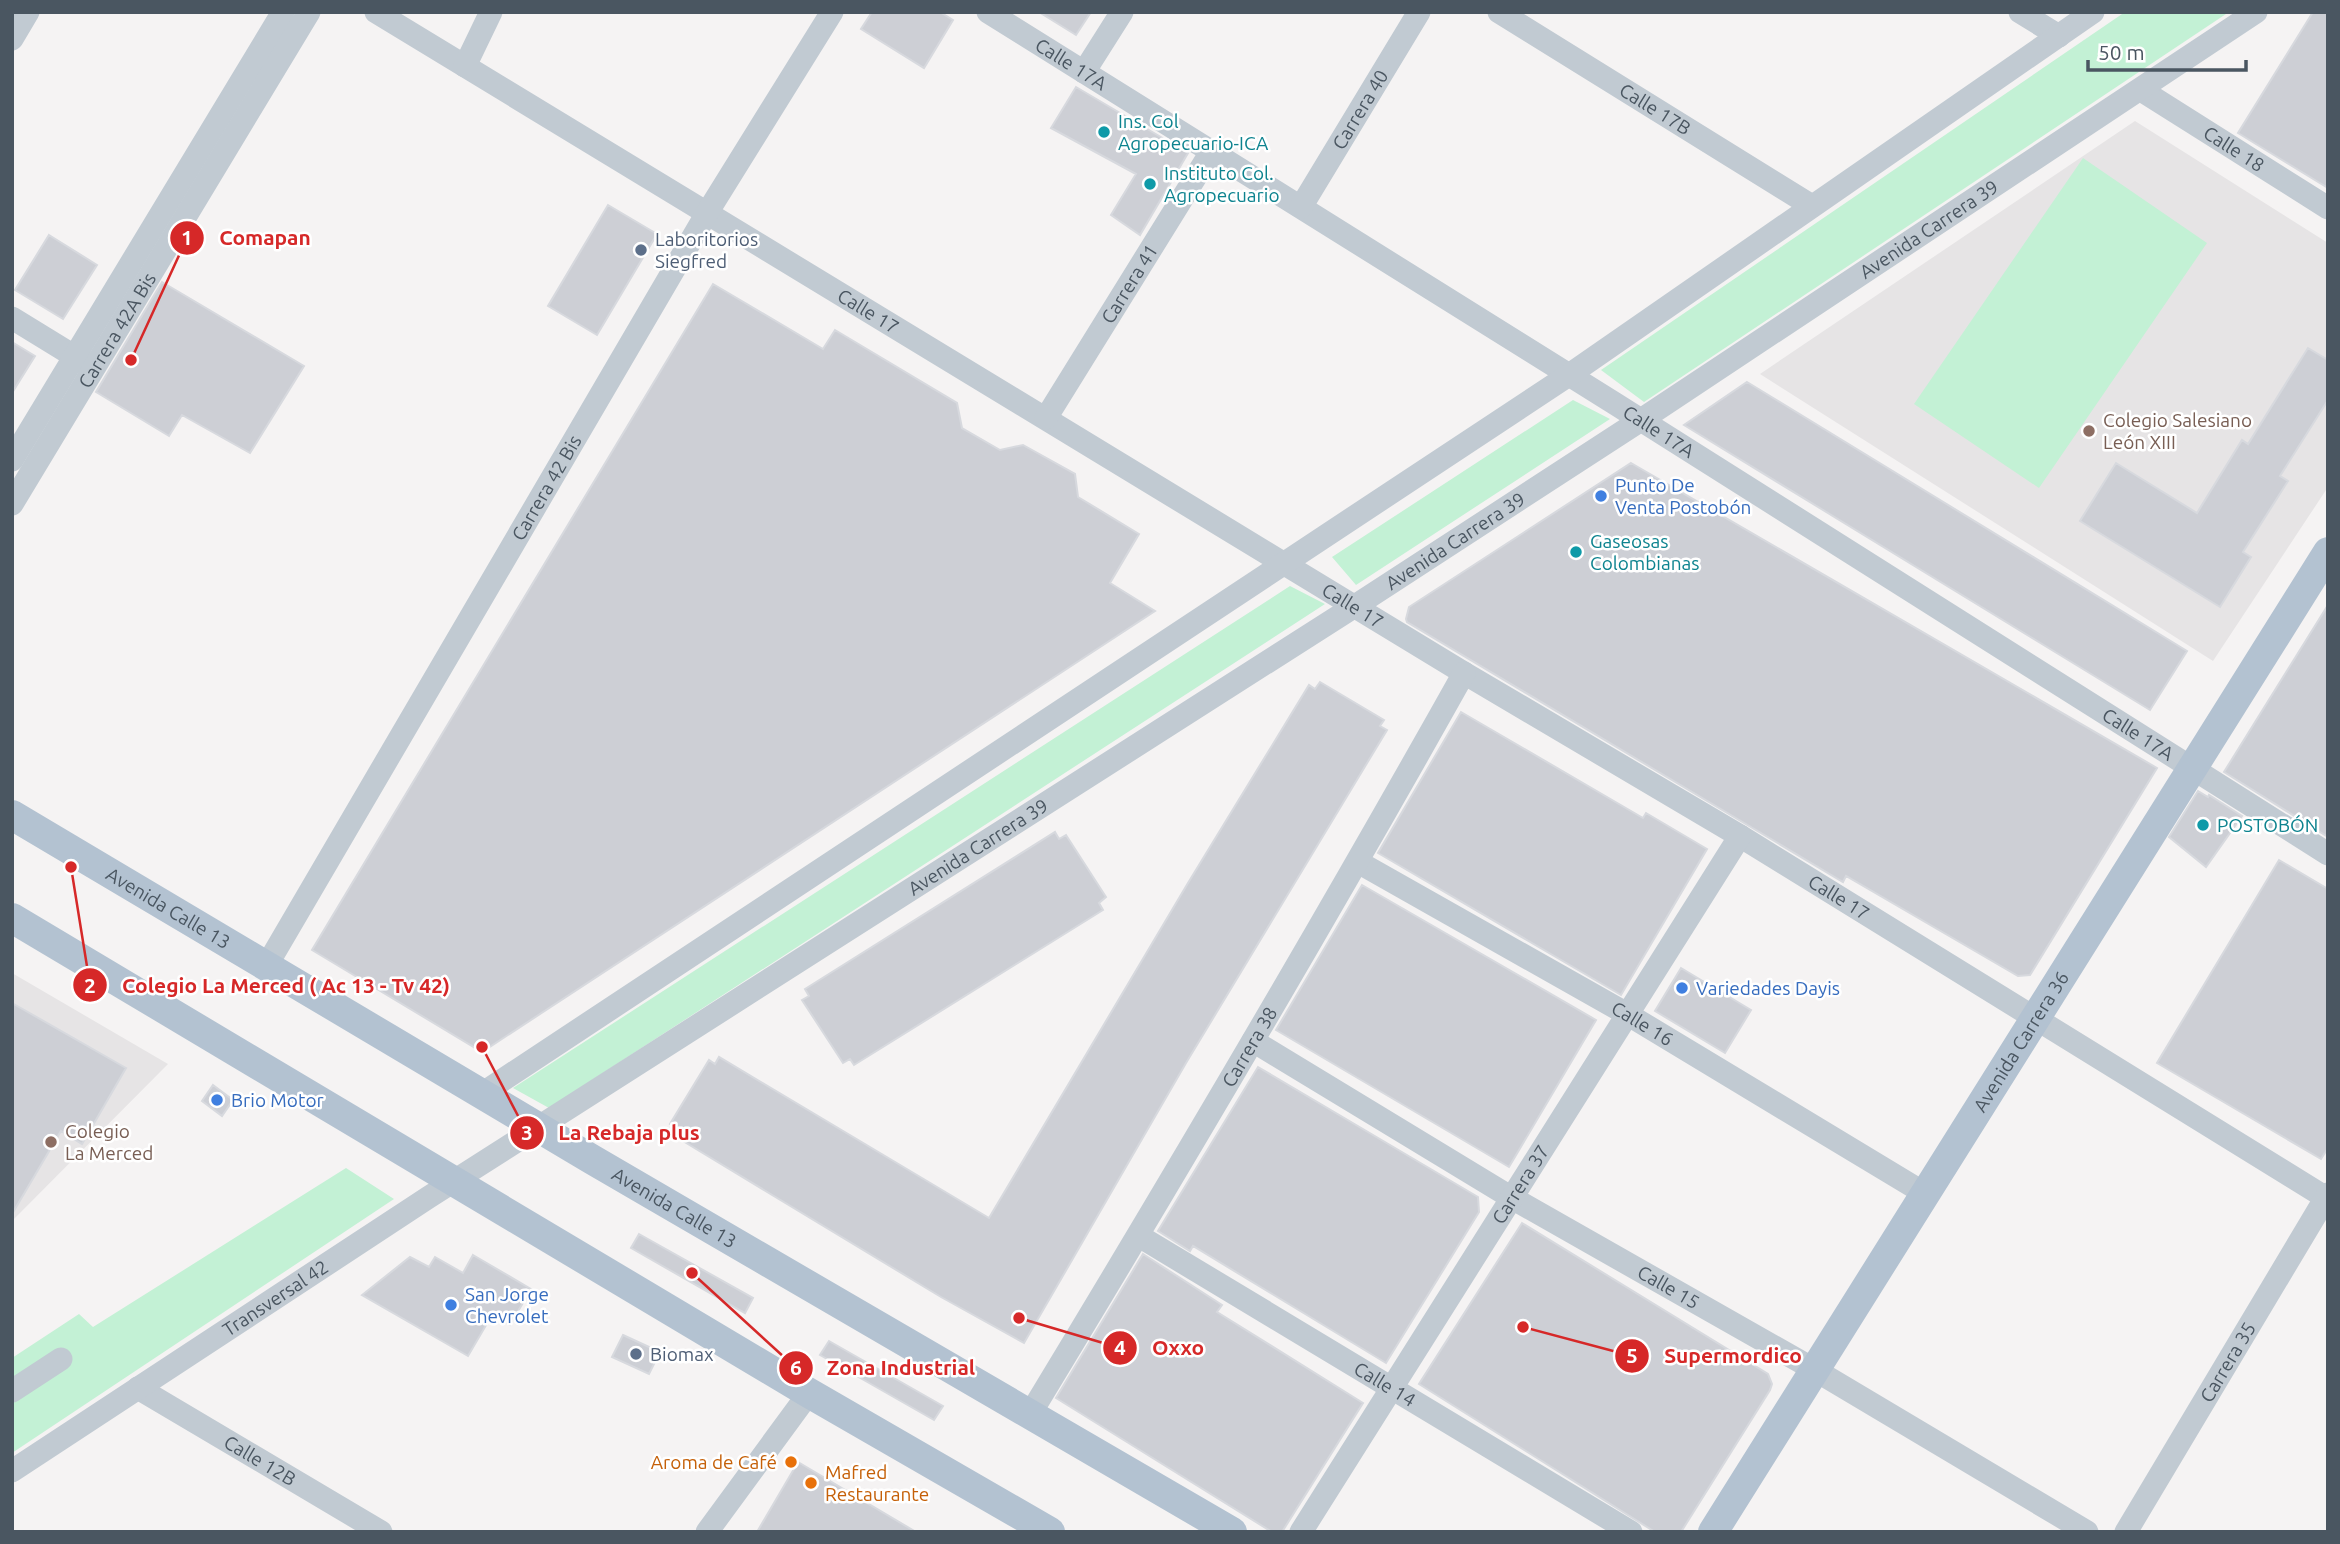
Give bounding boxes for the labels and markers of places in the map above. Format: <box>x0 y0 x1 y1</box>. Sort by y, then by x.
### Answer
place label: Ins. Col Agropecuario-ICA <box>1118 110 1269 154</box>
marker: Ins. Col Agropecuario-ICA <box>1096 124 1112 140</box>
place label: Instituto Col. Agropecuario <box>1164 162 1280 206</box>
marker: Instituto Col. Agropecuario <box>1142 176 1158 192</box>
callout: Comapan <box>170 217 324 259</box>
place label: Laboritorios Siegfred <box>655 228 758 272</box>
marker: Laboritorios Siegfred <box>633 242 649 258</box>
place label: Colegio Salesiano León XIII <box>2103 409 2252 453</box>
marker: Colegio Salesiano León XIII <box>2081 423 2097 439</box>
place label: Punto De Venta Postobón <box>1615 474 1751 518</box>
marker: Punto De Venta Postobón <box>1593 488 1609 504</box>
place label: Gaseosas Colombianas <box>1590 530 1700 574</box>
marker: Gaseosas Colombianas <box>1568 544 1584 560</box>
place label: POSTOBÓN <box>2217 814 2318 836</box>
marker: POSTOBÓN <box>2195 817 2211 833</box>
callout: Colegio La Merced ( Ac 13 - Tv 42) <box>73 964 464 1006</box>
place label: Variedades Dayis <box>1696 977 1840 999</box>
marker: Variedades Dayis <box>1674 980 1690 996</box>
place label: Brio Motor <box>231 1089 324 1111</box>
marker: Brio Motor <box>209 1092 225 1108</box>
callout: La Rebaja plus <box>510 1112 714 1154</box>
place label: Colegio La Merced <box>65 1120 153 1164</box>
marker: Colegio La Merced <box>43 1134 59 1150</box>
place label: San Jorge Chevrolet <box>465 1283 549 1327</box>
marker: San Jorge Chevrolet <box>443 1297 459 1313</box>
callout: Oxxo <box>1103 1327 1218 1369</box>
callout: Supermordico <box>1615 1335 1815 1377</box>
place label: Biomax <box>650 1343 714 1365</box>
marker: Biomax <box>628 1346 644 1362</box>
callout: Zona Industrial <box>778 1347 989 1389</box>
place label: Aroma de Café <box>651 1451 777 1473</box>
marker: Aroma de Café <box>783 1454 799 1470</box>
place label: Mafred Restaurante <box>825 1461 929 1505</box>
marker: Mafred Restaurante <box>803 1475 819 1491</box>

